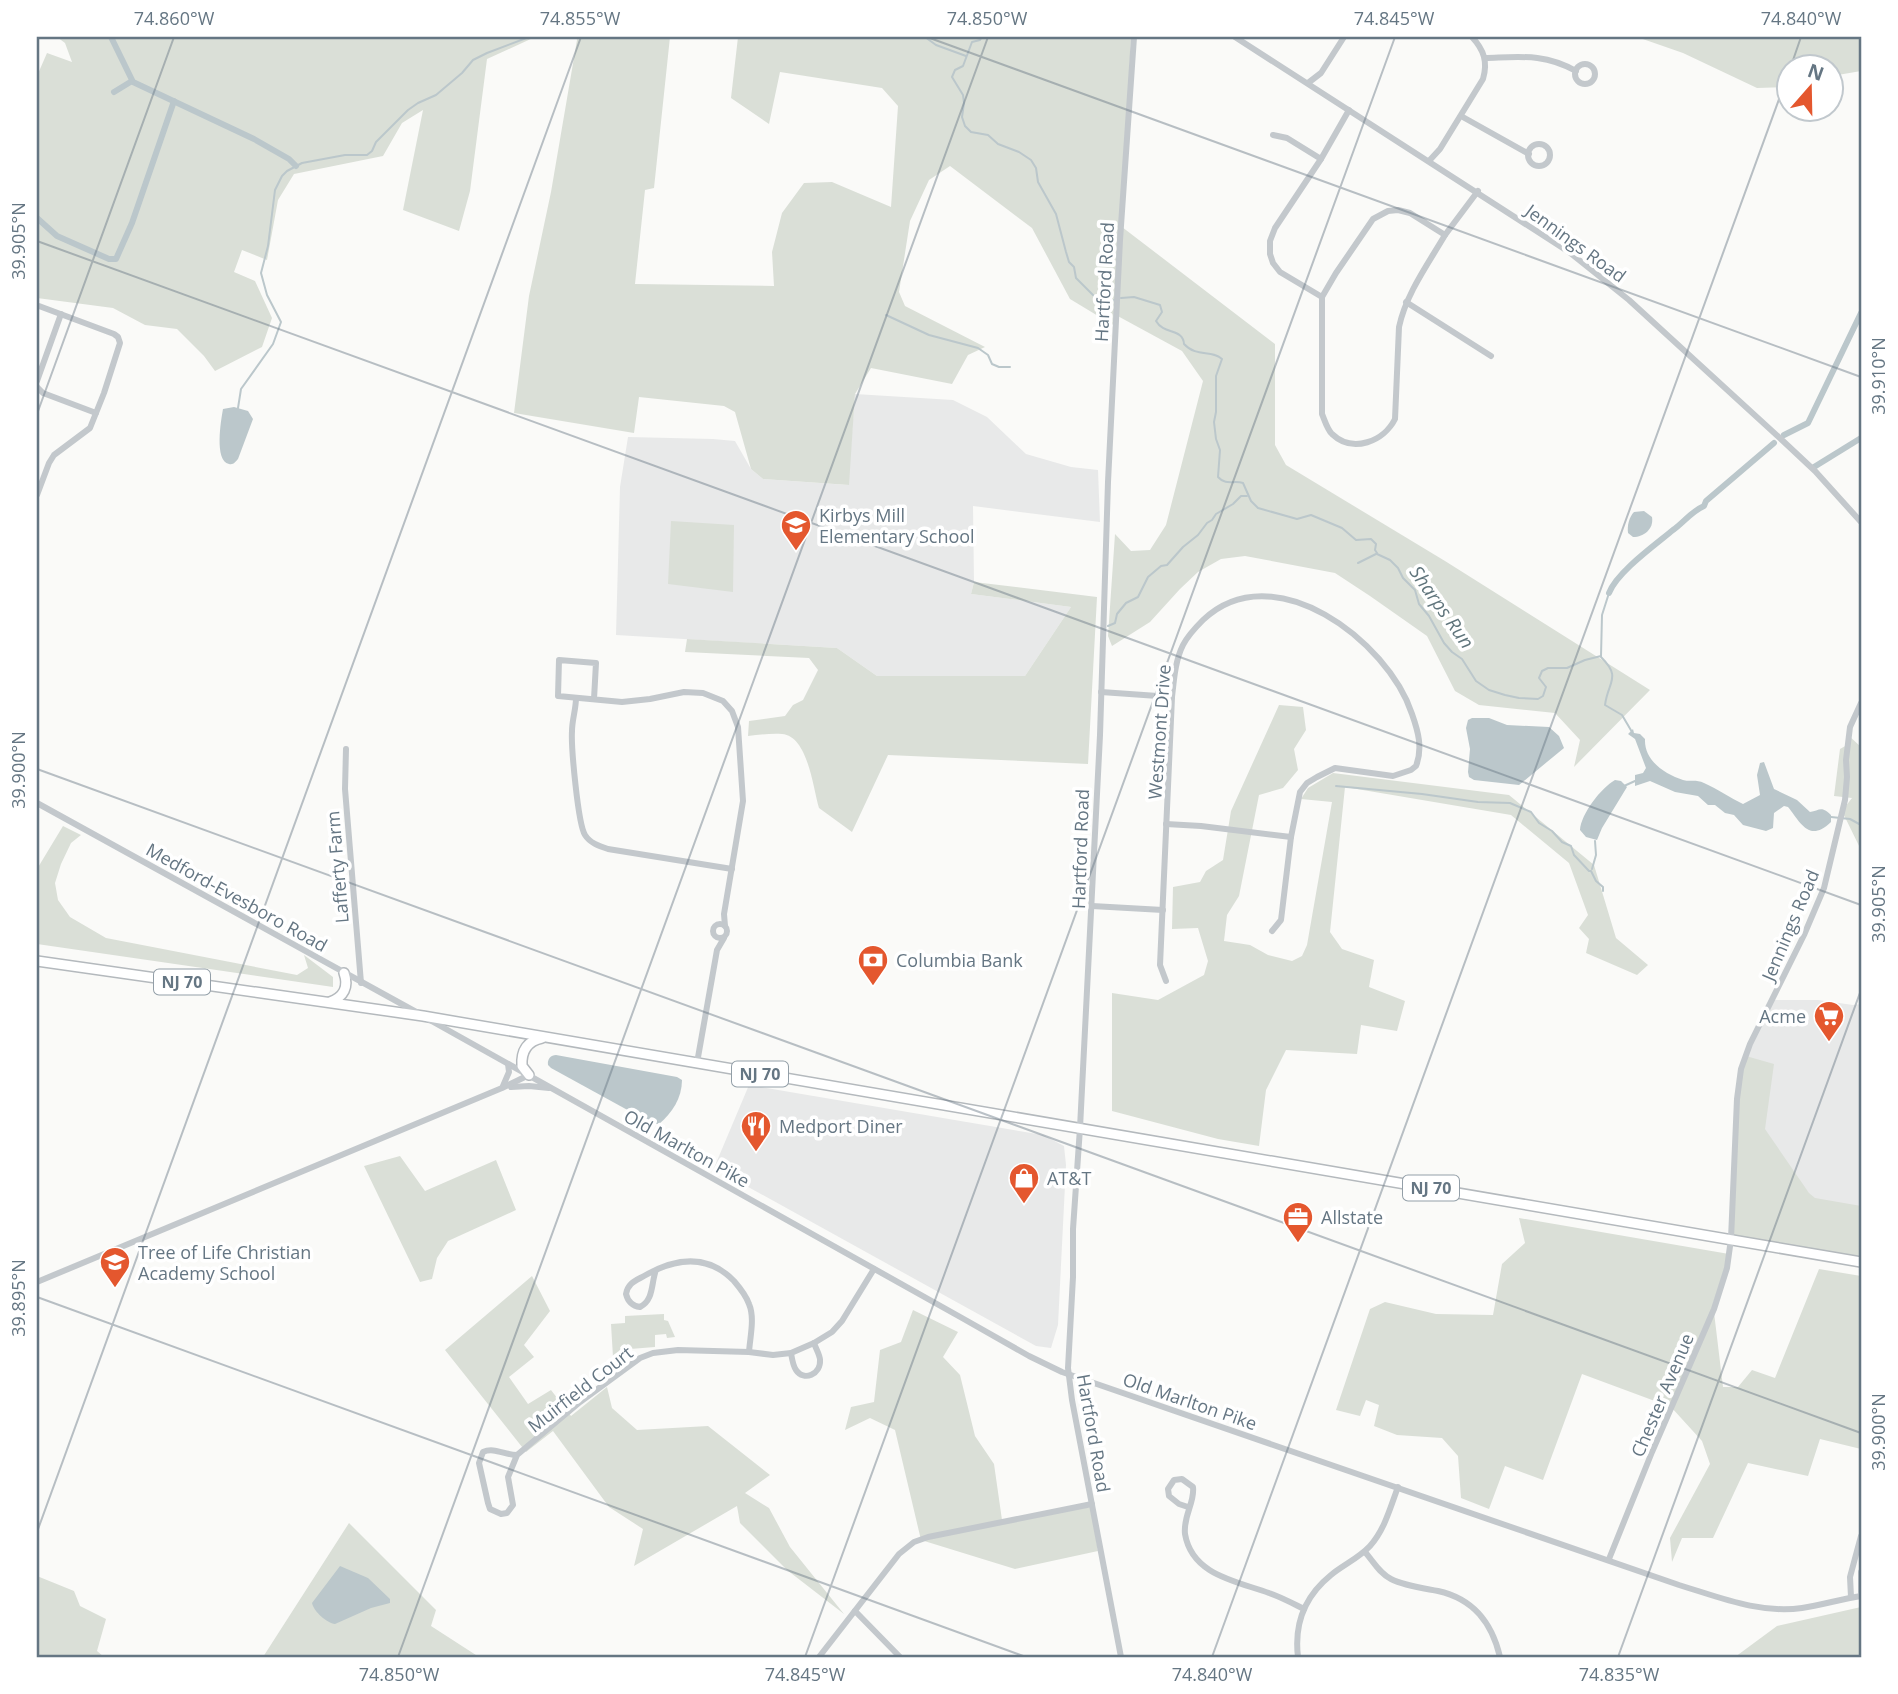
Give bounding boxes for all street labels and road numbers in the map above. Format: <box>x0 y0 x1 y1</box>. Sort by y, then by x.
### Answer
street label: Jennings Road <box>1519 197 1631 288</box>
street label: Hartford Road <box>1089 221 1119 343</box>
street label: Westmont Drive <box>1142 664 1176 800</box>
street label: Hartford Road <box>1066 789 1094 909</box>
street label: Lafferty Farm <box>320 810 354 924</box>
street label: Medford-Evesboro Road <box>142 837 332 957</box>
street label: Jennings Road <box>1755 866 1824 986</box>
road number: NJ 70 <box>154 970 210 994</box>
road number: NJ 70 <box>732 1062 788 1086</box>
street label: Old Marlton Pike <box>620 1104 754 1192</box>
road number: NJ 70 <box>1403 1176 1459 1200</box>
street label: Chester Avenue <box>1625 1329 1699 1461</box>
street label: Muirfield Court <box>523 1340 637 1438</box>
street label: Old Marlton Pike <box>1120 1367 1260 1435</box>
street label: Hartford Road <box>1072 1372 1116 1494</box>

